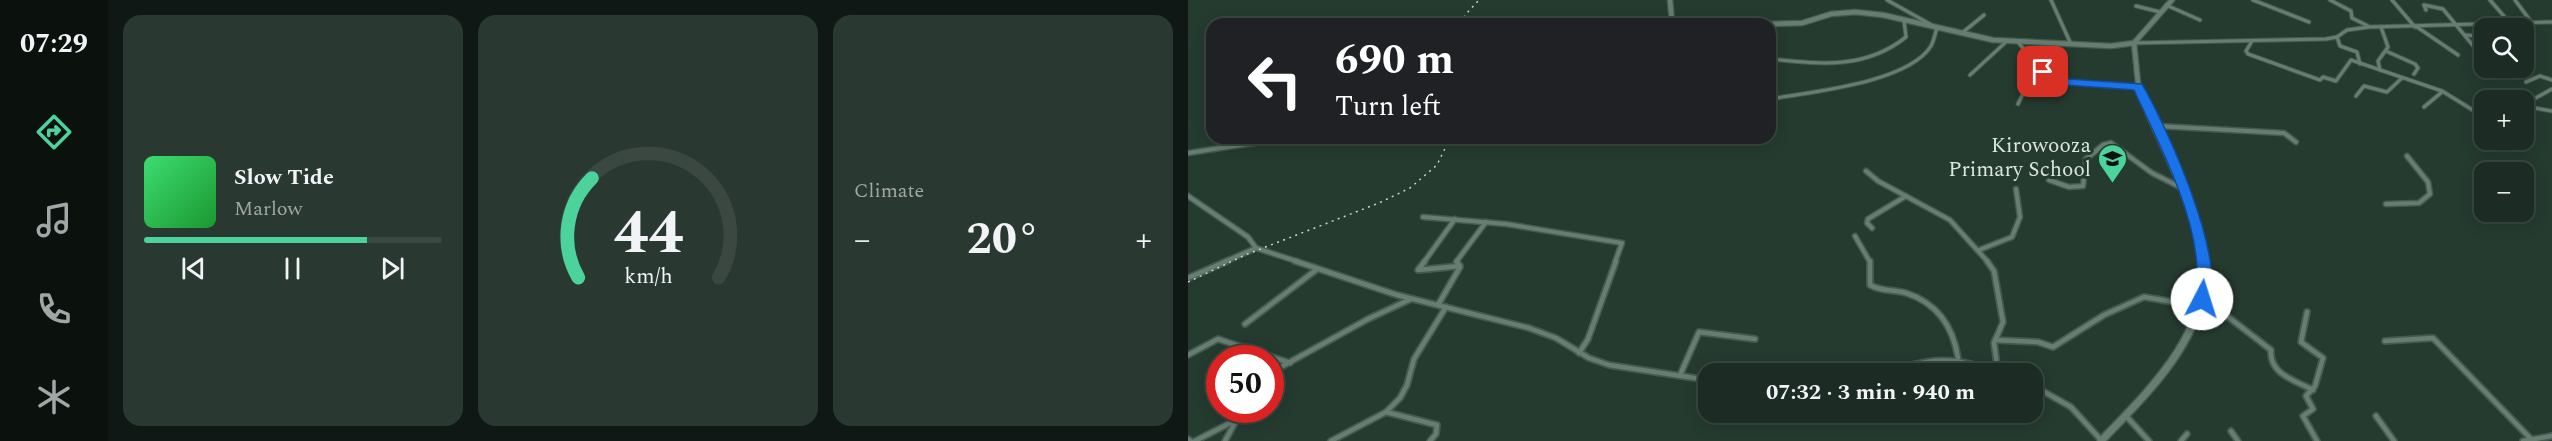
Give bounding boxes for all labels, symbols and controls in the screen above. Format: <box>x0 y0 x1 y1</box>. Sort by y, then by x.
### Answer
map controls <box>2474 18 2534 222</box>
button: search <box>2474 18 2534 78</box>
text: 07:29 <box>20 23 88 65</box>
text: 690 m <box>1335 29 1454 92</box>
icon: left <box>1236 42 1314 120</box>
pin <box>2017 46 2068 97</box>
icon: arrive <box>2026 55 2059 88</box>
text: Turn left <box>1335 86 1441 128</box>
button: + <box>2474 90 2534 150</box>
icon: directions <box>33 111 75 153</box>
place label: Kirowooza Primary School <box>1948 130 2092 186</box>
school or university icon: Kirowooza Primary School <box>2096 142 2128 184</box>
text: Slow Tide <box>234 161 334 194</box>
button: − <box>2474 162 2534 222</box>
text: Climate <box>854 176 924 206</box>
text: 44 <box>613 186 683 281</box>
text: Marlow <box>234 194 303 224</box>
icon: music <box>33 199 75 241</box>
text: 20° <box>967 205 1040 274</box>
text: − <box>854 215 871 265</box>
text: + <box>1136 215 1152 265</box>
icon: previous <box>177 252 210 285</box>
icon: pause <box>276 252 309 285</box>
icon: next <box>376 252 409 285</box>
text: km/h <box>624 260 672 293</box>
position arrow <box>2170 267 2234 331</box>
icon: phone <box>33 288 75 330</box>
speed limit sign: 50 <box>1206 345 1284 423</box>
icon: climate <box>33 376 75 418</box>
text: 07:32 · 3 min · 940 m <box>1766 376 1975 409</box>

